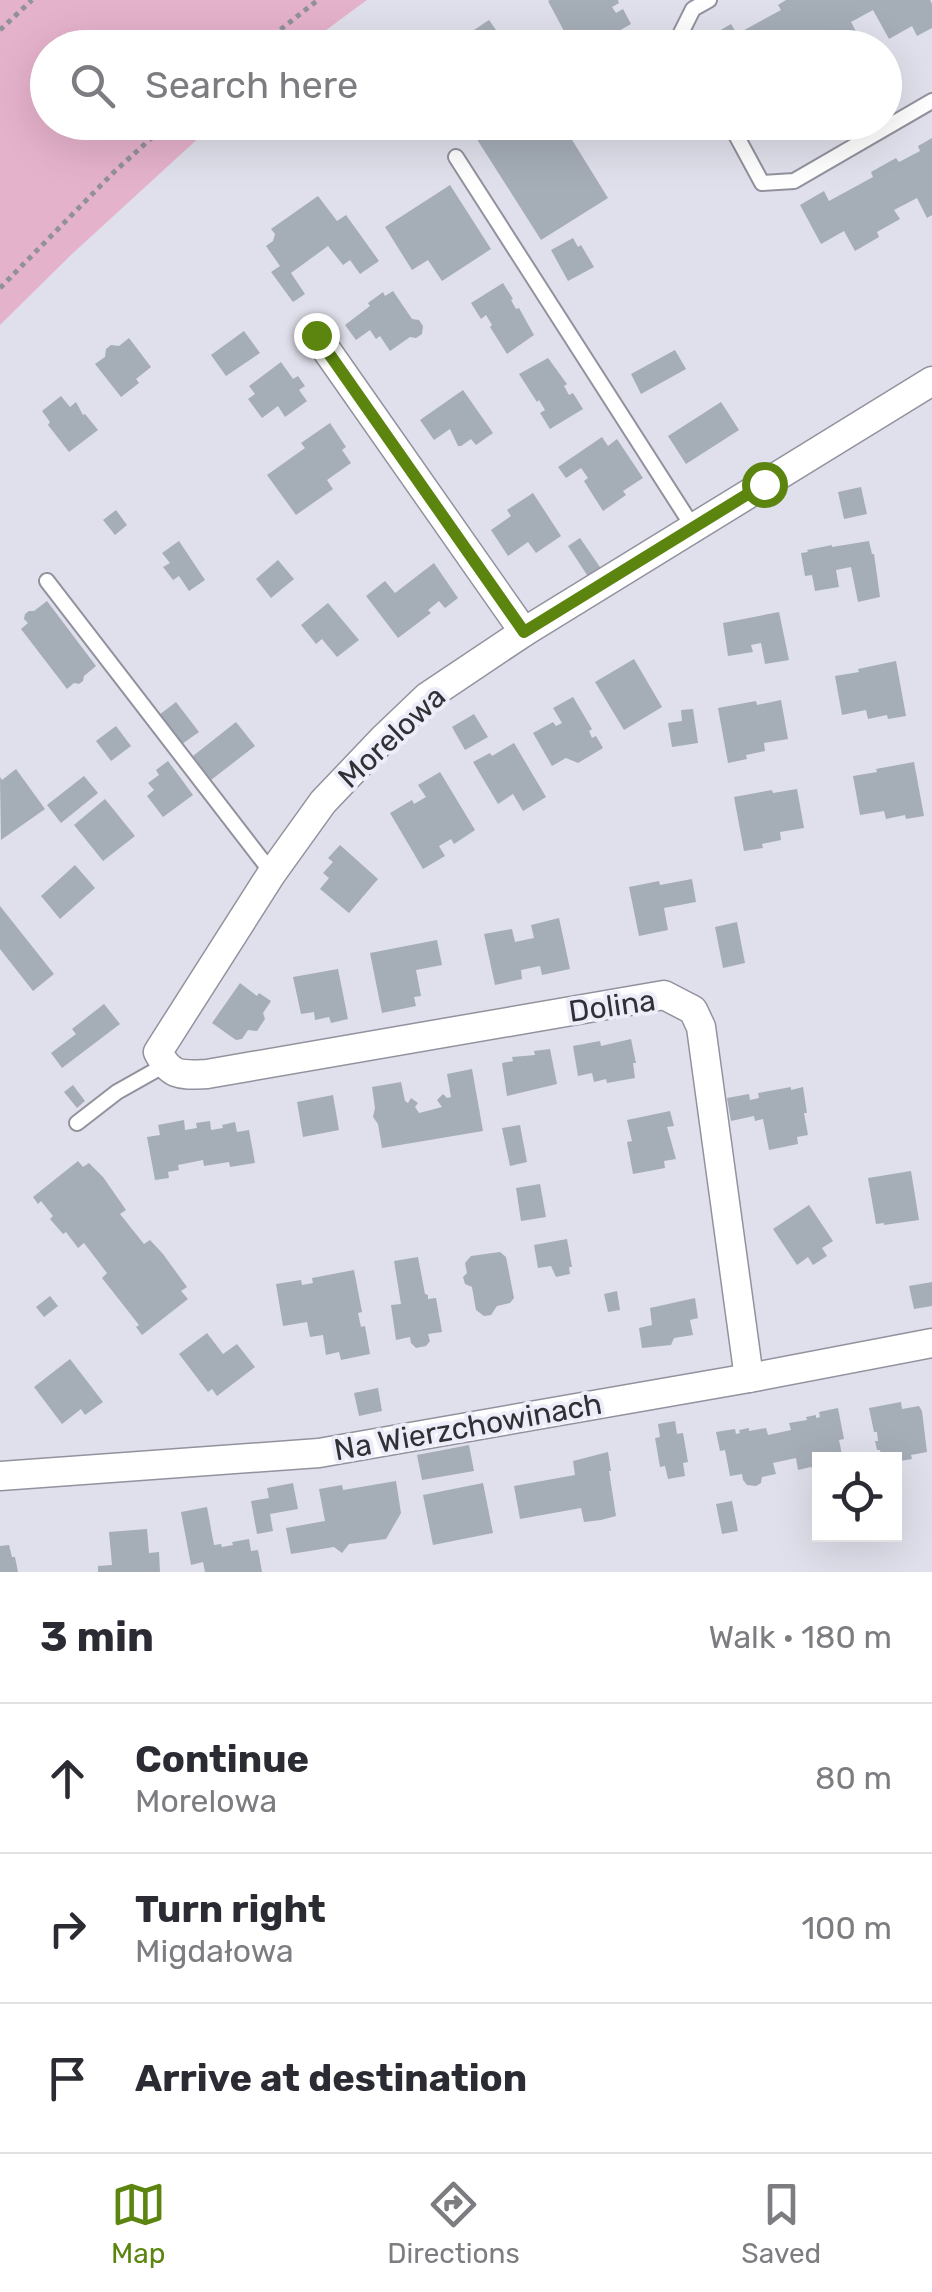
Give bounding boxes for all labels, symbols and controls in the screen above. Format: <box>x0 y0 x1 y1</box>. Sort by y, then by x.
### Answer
search box <box>30 30 902 140</box>
icon: search <box>65 58 120 113</box>
text: Search here <box>145 62 358 108</box>
route end <box>294 313 340 359</box>
route start <box>742 462 788 508</box>
street label: Morelowa <box>331 678 453 796</box>
street label: Dolina <box>566 982 658 1030</box>
street label: Na Wierzchowinach <box>331 1386 605 1468</box>
map controls <box>812 1452 902 1542</box>
button: locate <box>812 1452 902 1542</box>
text: 3 min <box>40 1612 154 1662</box>
text: Walk · 180 m <box>709 1618 892 1656</box>
text: Continue <box>135 1736 309 1782</box>
icon: ahead <box>40 1751 95 1806</box>
text: 80 m <box>815 1759 892 1797</box>
text: Morelowa <box>135 1782 277 1820</box>
text: Turn right <box>135 1886 326 1932</box>
icon: right <box>40 1901 95 1956</box>
text: 100 m <box>801 1909 892 1947</box>
text: Migdałowa <box>135 1932 294 1970</box>
icon: arrive <box>40 2051 95 2106</box>
text: Arrive at destination <box>135 2055 527 2101</box>
tab: Map <box>111 2177 166 2270</box>
tab: Directions <box>387 2177 520 2270</box>
tab: Saved <box>741 2177 821 2270</box>

